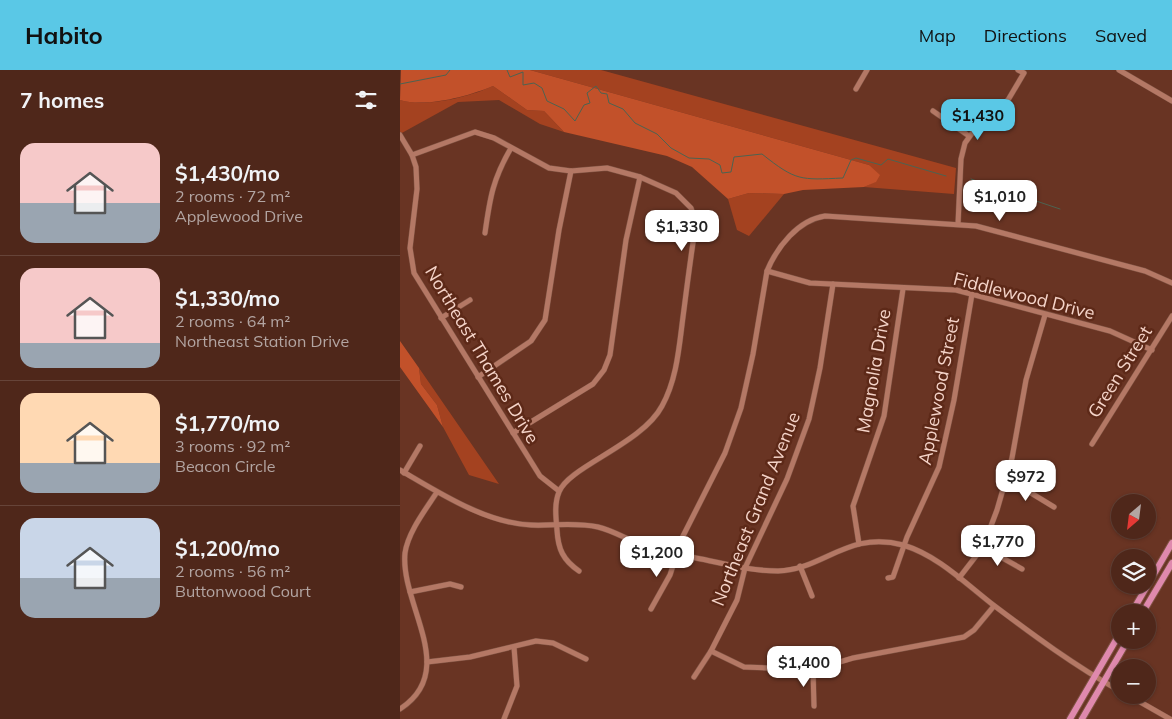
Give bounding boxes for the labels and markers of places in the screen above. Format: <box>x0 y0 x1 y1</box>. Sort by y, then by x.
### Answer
pin: $1,430 <box>937 98 1019 141</box>
pin: $1,010 <box>959 180 1041 222</box>
pin: $1,330 <box>641 210 723 252</box>
pin: $972 <box>996 460 1056 502</box>
pin: $1,770 <box>957 524 1039 567</box>
pin: $1,200 <box>616 536 698 578</box>
pin: $1,400 <box>763 646 845 688</box>

